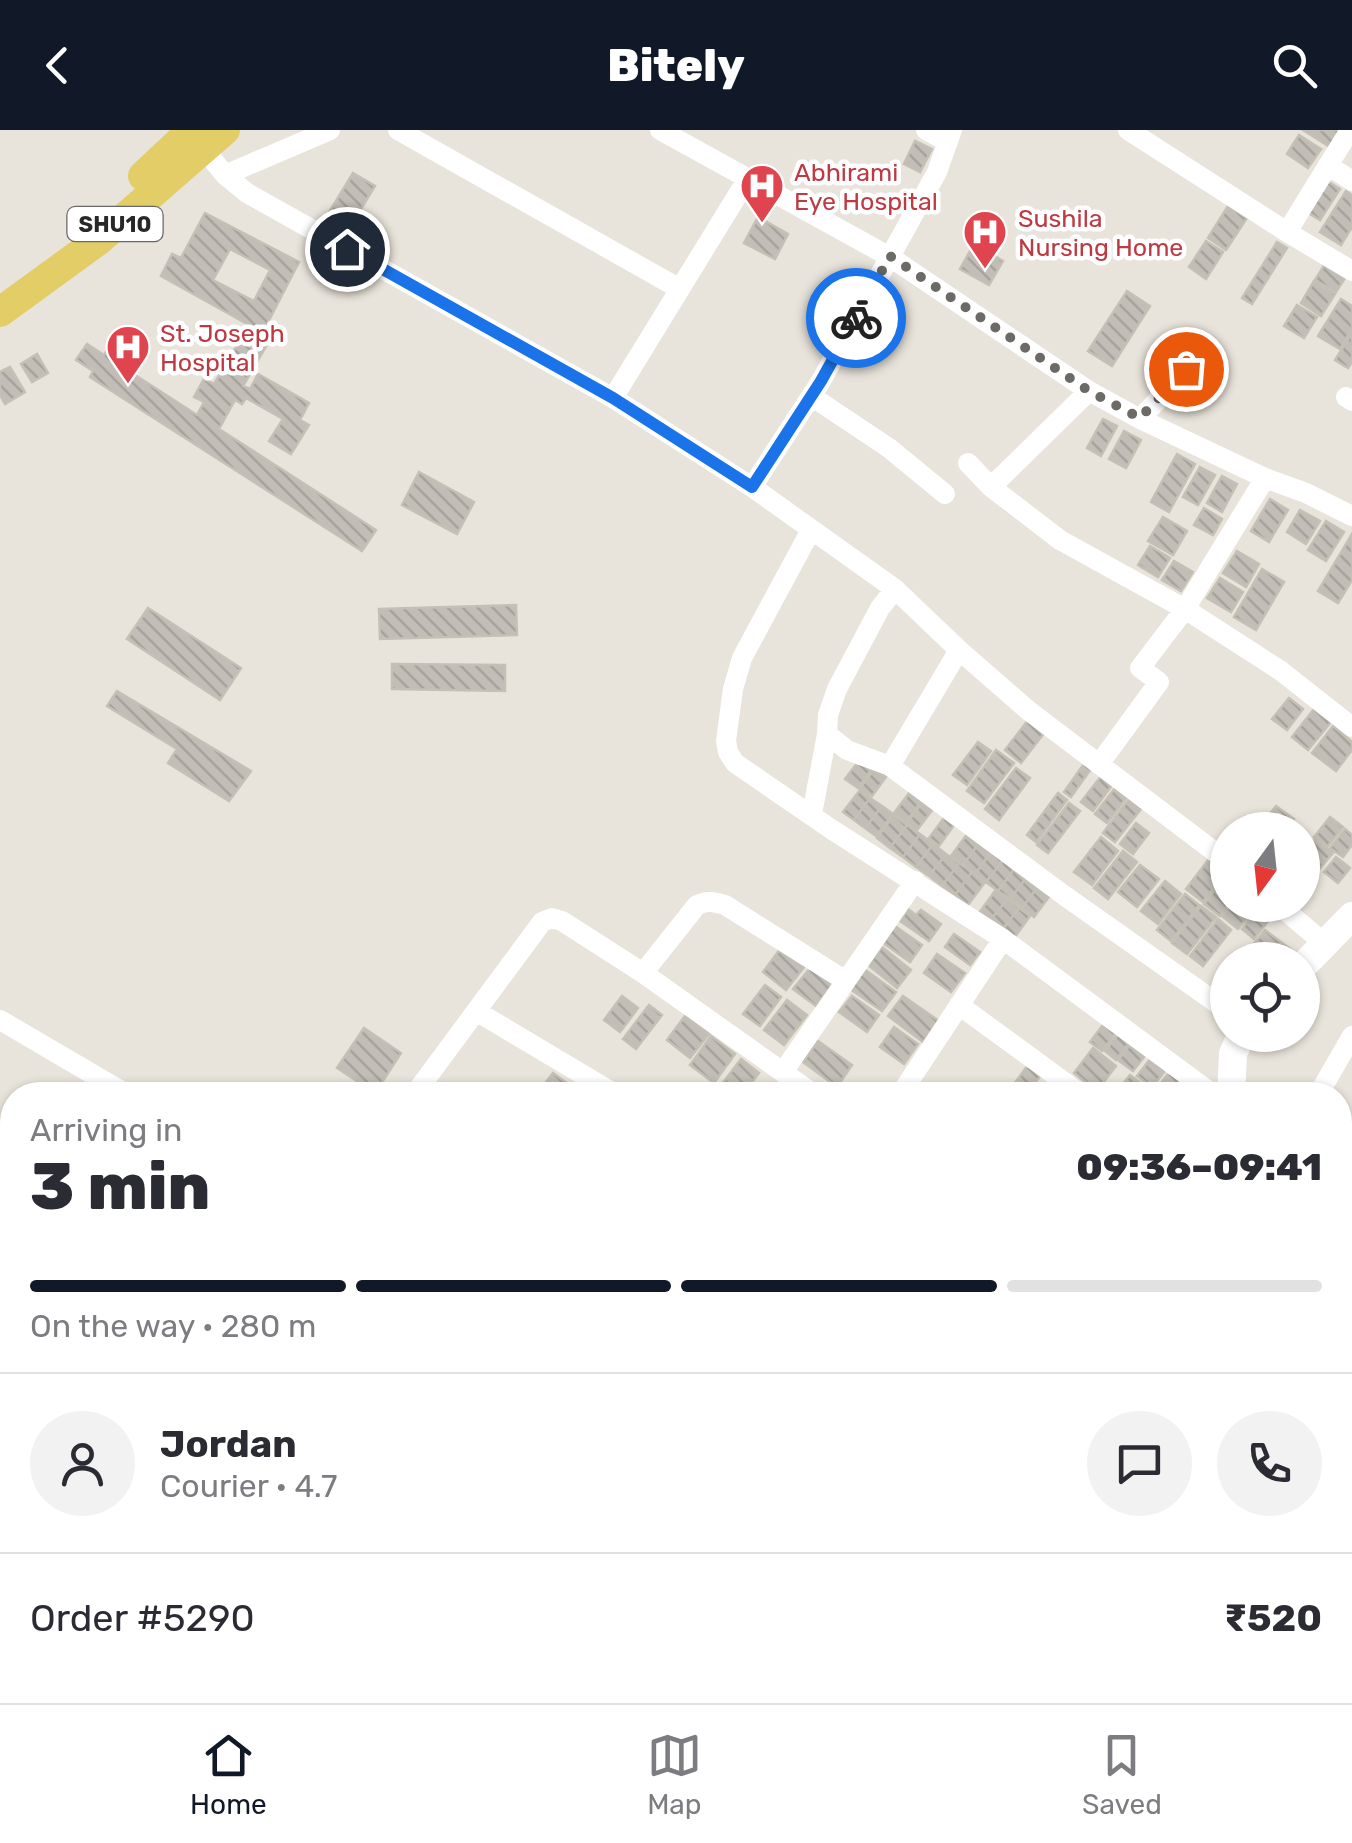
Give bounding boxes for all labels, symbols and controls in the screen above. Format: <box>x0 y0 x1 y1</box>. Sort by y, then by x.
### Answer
icon: back <box>30 38 85 93</box>
icon: search <box>1267 38 1322 93</box>
text: Bitely <box>607 39 745 92</box>
place label: Abhirami Eye Hospital <box>794 158 938 216</box>
hospital icon: Abhirami Eye Hospital <box>739 163 785 224</box>
place label: Sushila Nursing Home <box>1018 204 1183 262</box>
road number: SHU10 <box>68 207 162 241</box>
pin <box>305 207 390 292</box>
hospital icon: Sushila Nursing Home <box>962 209 1008 270</box>
icon: home <box>320 222 375 277</box>
courier <box>806 268 906 368</box>
icon: bike <box>829 291 884 346</box>
place label: St. Joseph Hospital <box>160 319 285 377</box>
hospital icon: St. Joseph Hospital <box>105 324 151 385</box>
pin <box>1144 327 1229 412</box>
icon: bag <box>1159 342 1214 397</box>
north arrow <box>1210 812 1320 922</box>
map controls <box>1210 812 1320 1052</box>
button: locate <box>1210 942 1320 1052</box>
text: Arriving in <box>30 1111 182 1149</box>
text: 09:36–09:41 <box>1076 1144 1322 1190</box>
text: 3 min <box>30 1148 210 1225</box>
text: On the way · 280 m <box>30 1307 317 1345</box>
button: person <box>30 1411 135 1516</box>
button: chat <box>1087 1411 1192 1516</box>
button: phone <box>1217 1411 1322 1516</box>
text: Jordan <box>160 1421 297 1467</box>
text: Courier · 4.7 <box>160 1467 337 1505</box>
text: Order #5290 <box>30 1595 255 1641</box>
text: ₹520 <box>1224 1595 1322 1641</box>
tab: Home <box>190 1728 267 1821</box>
tab: Map <box>647 1728 702 1821</box>
tab: Saved <box>1082 1728 1162 1821</box>

